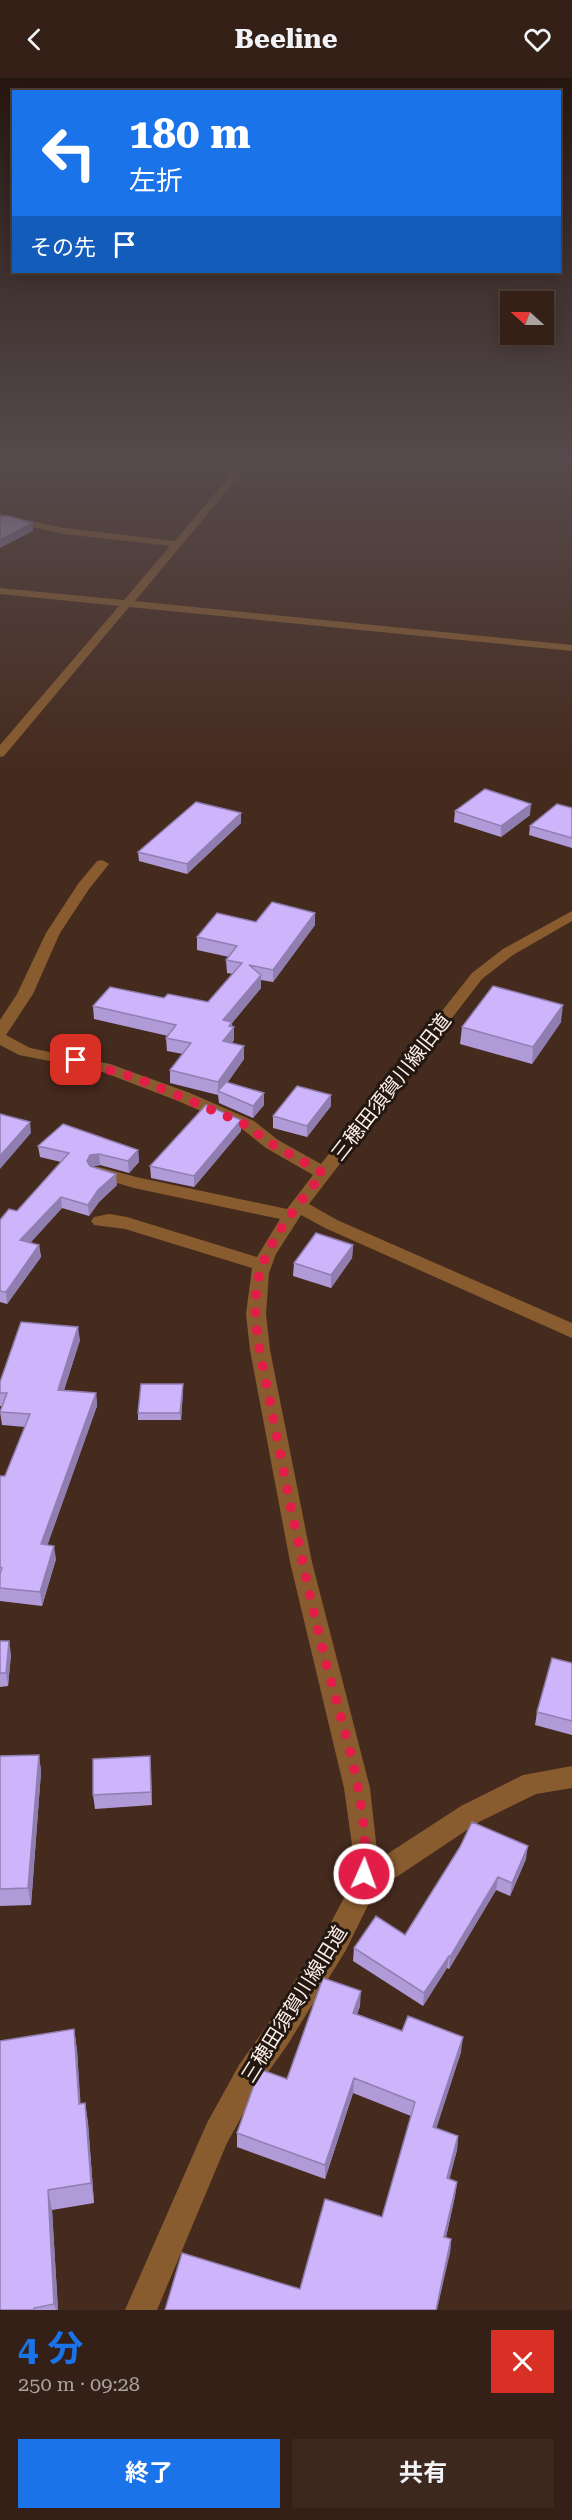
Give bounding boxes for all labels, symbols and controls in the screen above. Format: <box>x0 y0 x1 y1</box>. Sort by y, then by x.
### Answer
icon: back <box>18 23 51 56</box>
text: Beeline <box>234 23 338 55</box>
icon: heart <box>521 23 554 56</box>
text: 180 m <box>129 109 251 158</box>
icon: left <box>30 114 108 192</box>
text: 左折 <box>129 165 183 197</box>
icon: arrive <box>108 228 141 261</box>
text: その先 <box>30 235 96 260</box>
north arrow <box>500 291 554 345</box>
map controls <box>500 291 554 345</box>
street label: 三穂田須賀川線旧道 <box>326 1009 456 1165</box>
pin <box>50 1034 101 1085</box>
icon: arrive <box>59 1043 92 1076</box>
position arrow <box>332 1842 396 1906</box>
street label: 三穂田須賀川線旧道 <box>236 1921 352 2087</box>
text: 4 分 <box>18 2328 83 2370</box>
button: close <box>491 2330 554 2393</box>
text: 250 m · 09:28 <box>18 2372 140 2396</box>
button: 終了 <box>18 2439 280 2508</box>
button: 共有 <box>292 2439 554 2508</box>

